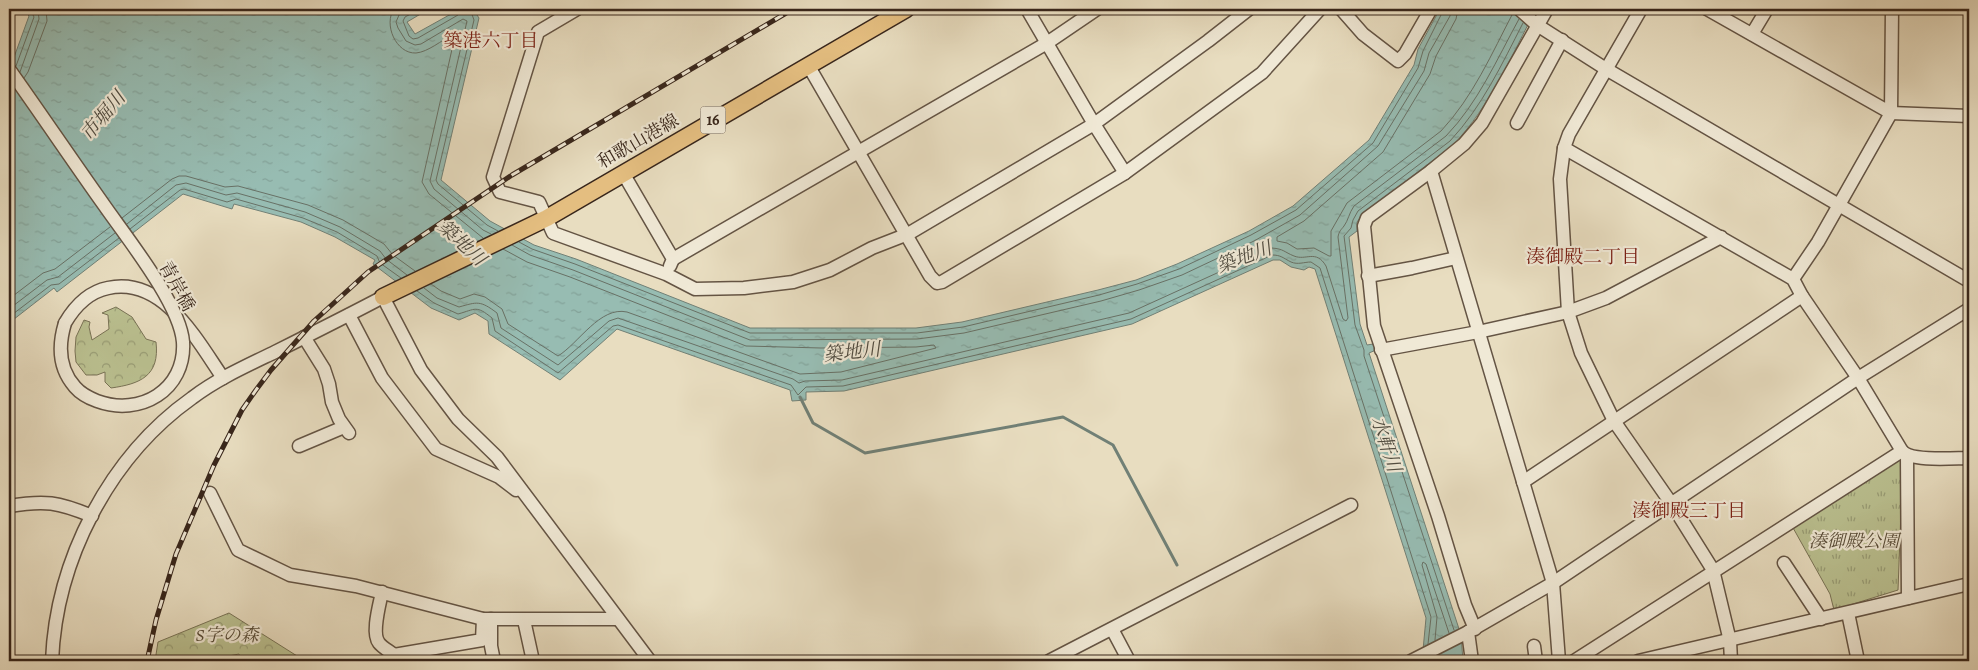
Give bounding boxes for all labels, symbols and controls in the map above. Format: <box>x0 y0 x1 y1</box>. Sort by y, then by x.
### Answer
district label: 築港六丁目 <box>443 28 539 54</box>
water label: 市堀川 <box>75 84 133 146</box>
road number: 16 <box>700 106 726 134</box>
street label: 和歌山港線 <box>593 108 683 174</box>
water label: 築地川 <box>432 214 493 273</box>
water label: 築地川 <box>1213 234 1277 279</box>
district label: 湊御殿二丁目 <box>1526 244 1640 270</box>
street label: 青岸橋 <box>153 257 201 315</box>
water label: 築地川 <box>822 336 884 368</box>
water label: 水軒川 <box>1365 413 1408 477</box>
district label: 湊御殿三丁目 <box>1632 498 1746 524</box>
park label: 湊御殿公園 <box>1809 529 1902 553</box>
park label: S字の森 <box>195 623 261 647</box>

